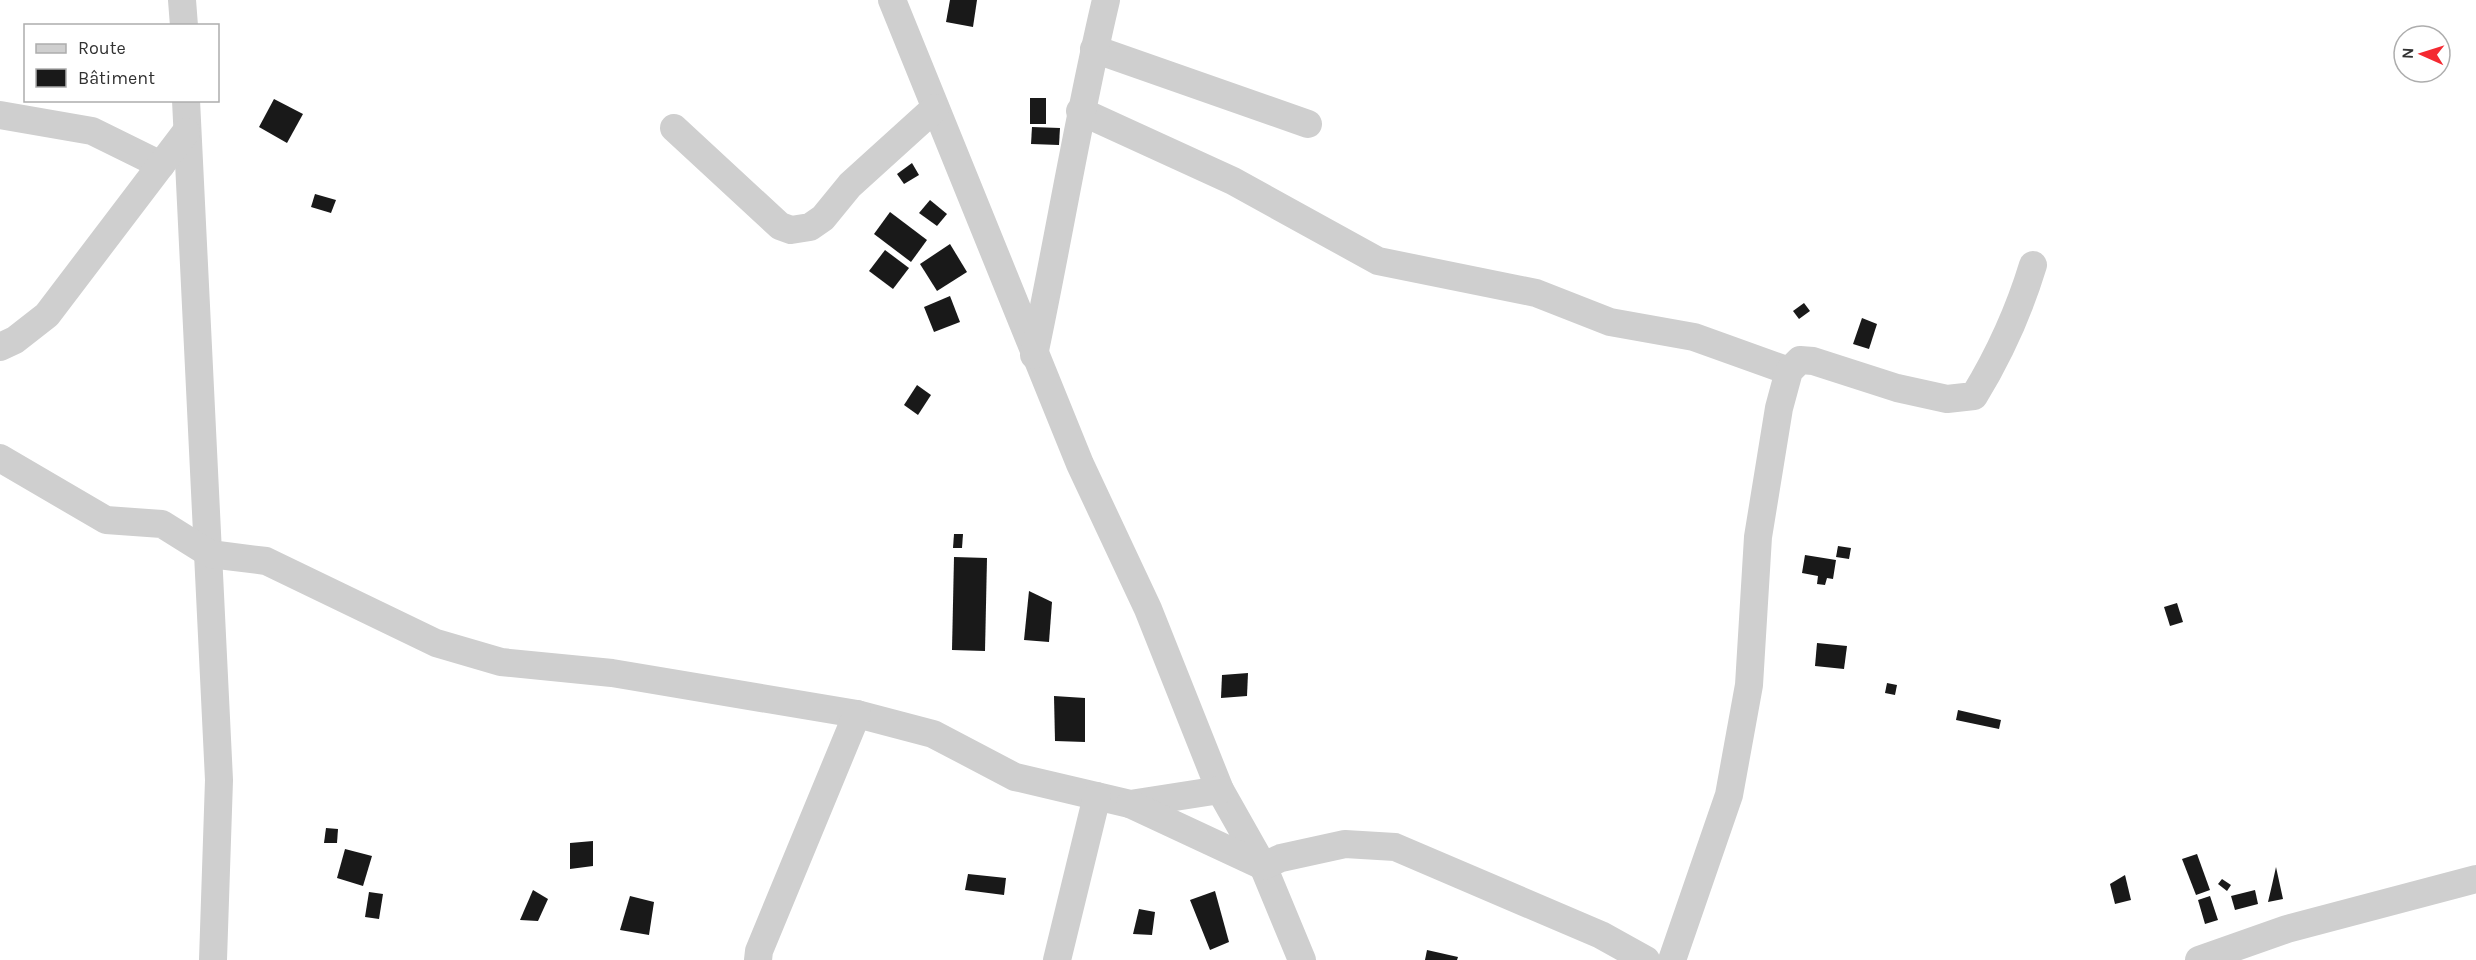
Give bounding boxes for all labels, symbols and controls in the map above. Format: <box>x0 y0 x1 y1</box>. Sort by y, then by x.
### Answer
legend <box>24 24 219 102</box>
north arrow <box>2392 24 2452 84</box>
text: Route <box>78 37 126 59</box>
text: N <box>2398 47 2417 59</box>
text: Bâtiment <box>78 67 155 89</box>

